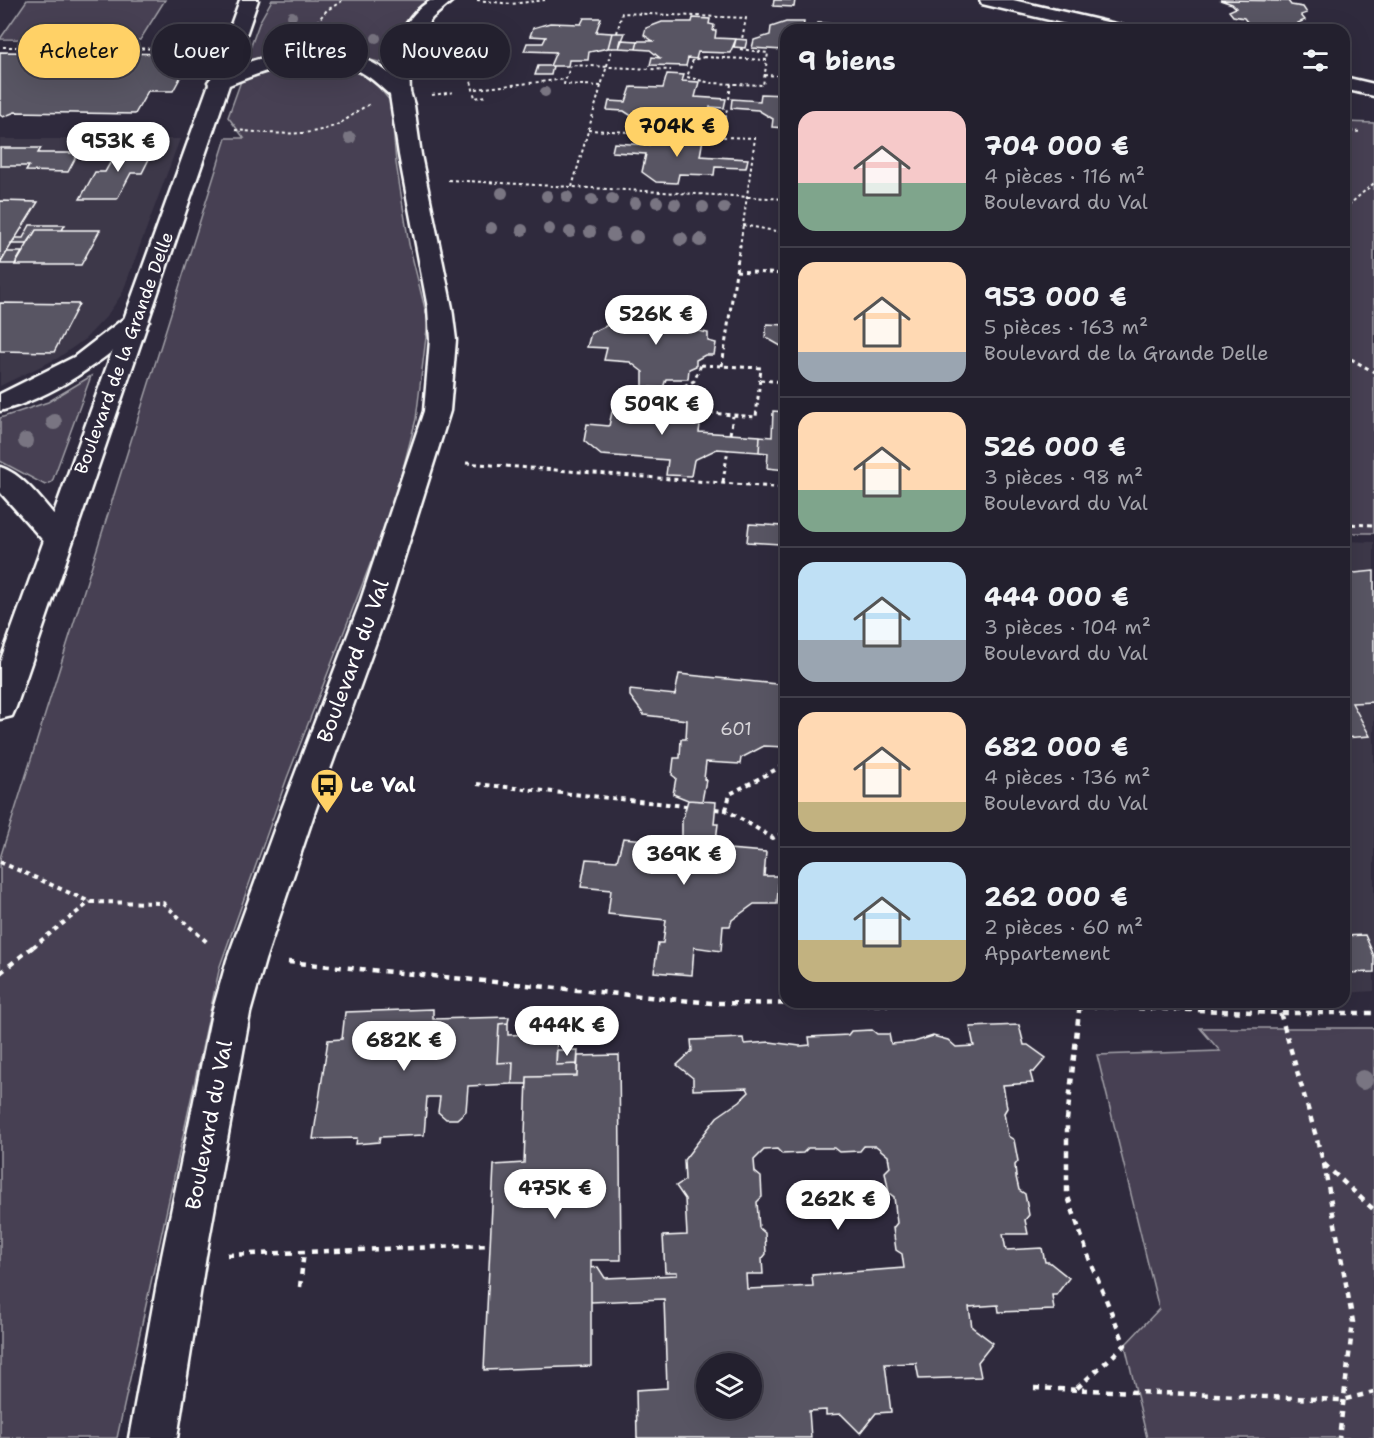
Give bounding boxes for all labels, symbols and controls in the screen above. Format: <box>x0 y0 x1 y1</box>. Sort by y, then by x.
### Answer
chip: Acheter <box>18 24 140 78</box>
chip: Louer <box>152 24 251 78</box>
chip: Filtres <box>263 24 368 78</box>
chip: Nouveau <box>380 24 510 78</box>
text: 9 biens <box>798 43 896 78</box>
icon: filters <box>1299 44 1332 77</box>
pin: 704K € <box>628 107 726 158</box>
text: 704K € <box>639 113 715 139</box>
pin: 953K € <box>69 122 167 173</box>
text: 953K € <box>81 128 155 154</box>
text: 704 000 € <box>984 128 1129 163</box>
icon: home <box>846 135 918 207</box>
text: 4 pièces · 116 m² <box>984 163 1145 189</box>
text: Boulevard du Val <box>984 189 1148 215</box>
street label: Boulevard de la Grande Delle <box>69 229 179 477</box>
text: 953 000 € <box>984 279 1127 314</box>
icon: home <box>846 286 918 358</box>
pin: 526K € <box>607 295 705 346</box>
text: 526K € <box>619 301 693 327</box>
text: 5 pièces · 163 m² <box>984 314 1148 340</box>
text: Boulevard de la Grande Delle <box>984 340 1269 366</box>
pin: 509K € <box>613 385 711 436</box>
text: 509K € <box>625 391 699 417</box>
text: 526 000 € <box>984 429 1126 464</box>
icon: home <box>846 436 918 508</box>
text: 3 pièces · 98 m² <box>984 464 1143 490</box>
text: Boulevard du Val <box>984 490 1148 516</box>
street label: Boulevard du Val <box>310 575 396 747</box>
text: 444 000 € <box>984 579 1129 614</box>
icon: home <box>846 586 918 658</box>
text: 3 pièces · 104 m² <box>984 614 1151 640</box>
text: Boulevard du Val <box>984 640 1148 666</box>
house number: 601 <box>720 717 752 741</box>
text: 682 000 € <box>984 729 1128 764</box>
icon: home <box>846 736 918 808</box>
text: 4 pièces · 136 m² <box>984 764 1151 790</box>
bus stop icon: Le Val <box>309 767 345 814</box>
place label: Le Val <box>350 771 416 799</box>
text: Boulevard du Val <box>984 790 1148 816</box>
pin: 369K € <box>635 835 733 886</box>
text: 369K € <box>646 841 722 867</box>
text: 262 000 € <box>984 879 1128 914</box>
icon: home <box>846 886 918 958</box>
text: 2 pièces · 60 m² <box>984 914 1143 940</box>
text: Appartement <box>984 940 1110 966</box>
pin: 444K € <box>518 1006 616 1057</box>
text: 444K € <box>529 1012 605 1038</box>
pin: 682K € <box>355 1021 453 1072</box>
text: 682K € <box>366 1027 442 1053</box>
street label: Boulevard du Val <box>179 1037 239 1212</box>
pin: 475K € <box>506 1169 604 1220</box>
text: 475K € <box>518 1175 592 1201</box>
pin: 262K € <box>789 1180 887 1231</box>
text: 262K € <box>800 1186 876 1212</box>
map controls <box>696 1353 762 1419</box>
button: layers <box>696 1353 762 1419</box>

